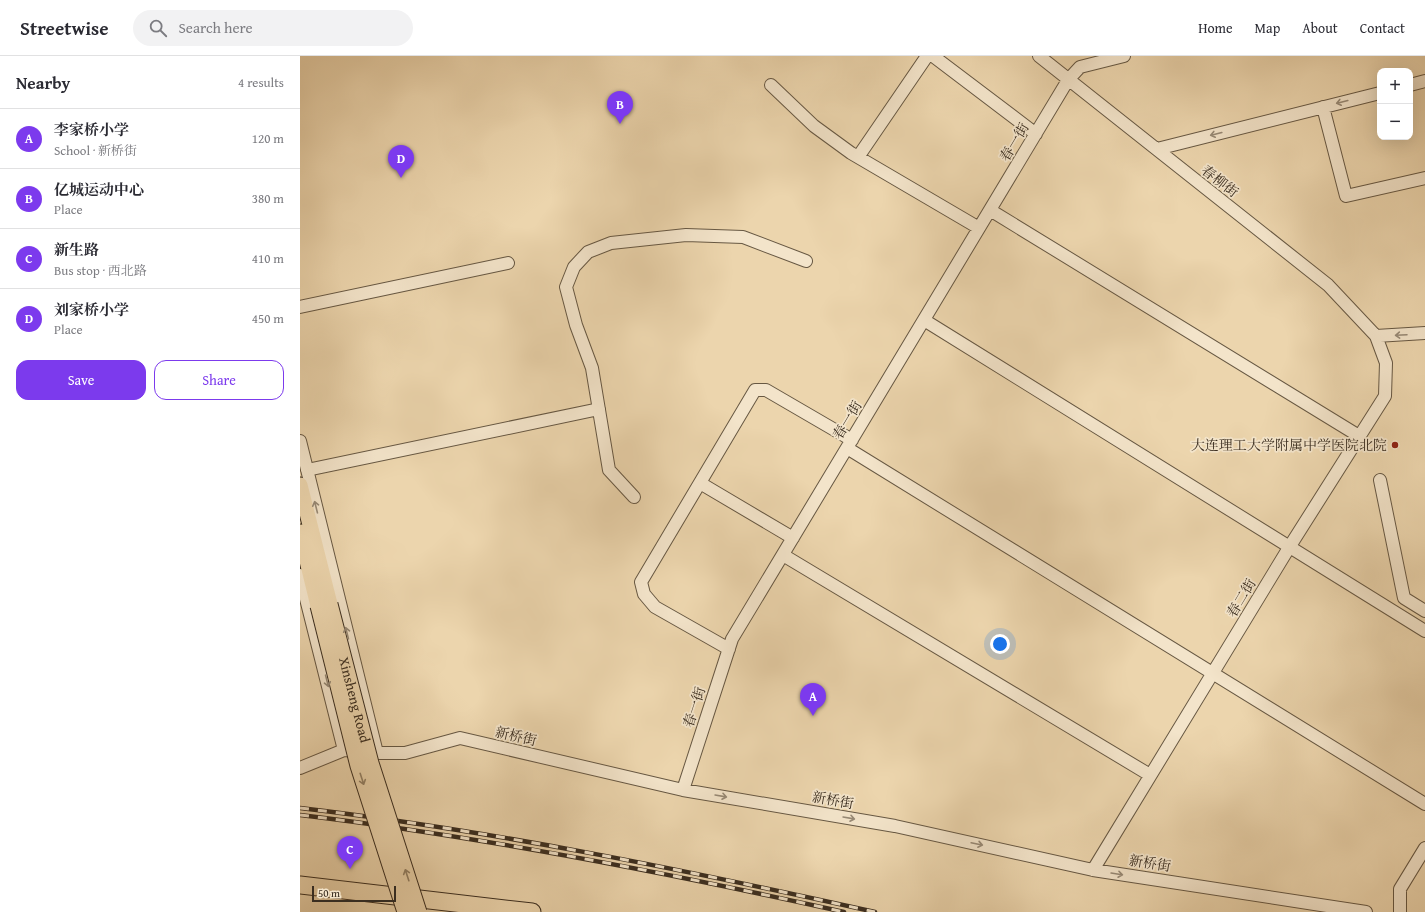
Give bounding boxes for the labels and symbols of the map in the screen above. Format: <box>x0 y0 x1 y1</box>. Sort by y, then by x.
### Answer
pin: B <box>607 91 633 124</box>
one-way arrow <box>1336 99 1349 107</box>
street label: 春一街 <box>995 119 1033 165</box>
one-way arrow <box>1210 131 1223 139</box>
pin: D <box>388 145 414 178</box>
street label: 春柳街 <box>1197 160 1243 202</box>
one-way arrow <box>1395 331 1408 339</box>
street label: 春一街 <box>828 397 866 443</box>
place label: 大连理工大学附属中学医院北院 <box>1191 435 1387 455</box>
marker: 大连理工大学附属中学医院北院 <box>1390 440 1400 450</box>
one-way arrow <box>312 501 320 514</box>
street label: 春二街 <box>1222 575 1260 621</box>
one-way arrow <box>343 627 351 640</box>
your location <box>990 634 1010 654</box>
street label: Xinsheng Road <box>334 655 375 745</box>
one-way arrow <box>324 674 331 687</box>
pin: A <box>800 683 826 716</box>
street label: 春一街 <box>678 684 710 730</box>
street label: 新桥街 <box>493 722 539 750</box>
one-way arrow <box>359 773 366 786</box>
street label: 新桥街 <box>811 787 855 813</box>
one-way arrow <box>714 792 727 800</box>
one-way arrow <box>842 814 855 822</box>
pin: C <box>337 836 363 869</box>
one-way arrow <box>970 841 983 849</box>
street label: 新桥街 <box>1128 850 1172 876</box>
one-way arrow <box>403 869 410 882</box>
one-way arrow <box>1111 870 1124 878</box>
scale bar <box>312 884 396 903</box>

